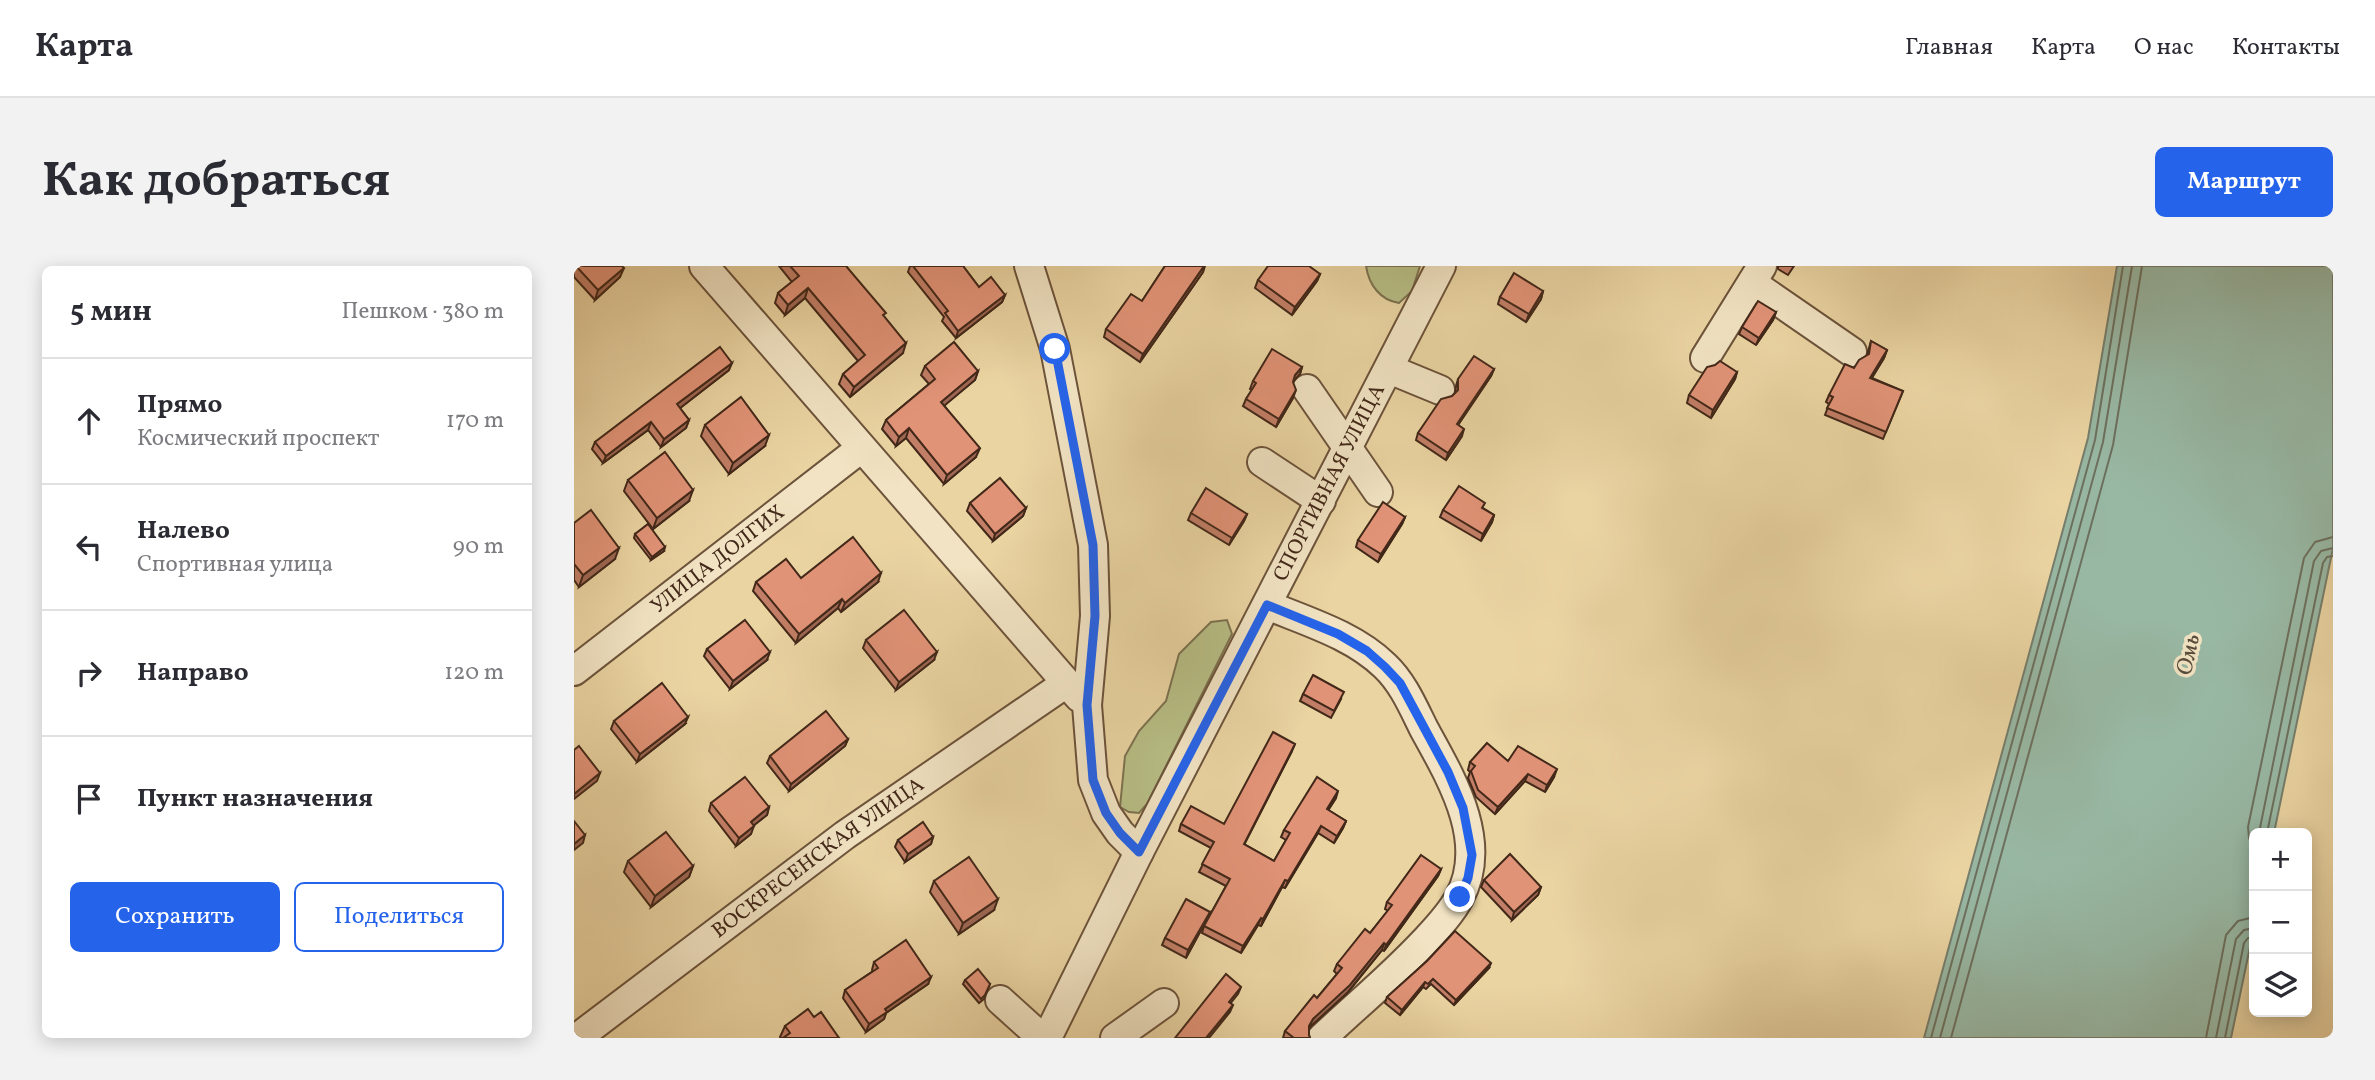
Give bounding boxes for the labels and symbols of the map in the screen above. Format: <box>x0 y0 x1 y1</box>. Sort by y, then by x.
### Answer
route start <box>1039 333 1070 364</box>
street label: СПОРТИВНАЯ УЛИЦА <box>1266 379 1392 586</box>
street label: УЛИЦА ДОЛГИХ <box>645 498 791 621</box>
water label: Омь <box>2169 631 2209 679</box>
street label: ВОСКРЕСЕНСКАЯ УЛИЦА <box>706 770 930 945</box>
route end <box>1444 881 1475 912</box>

